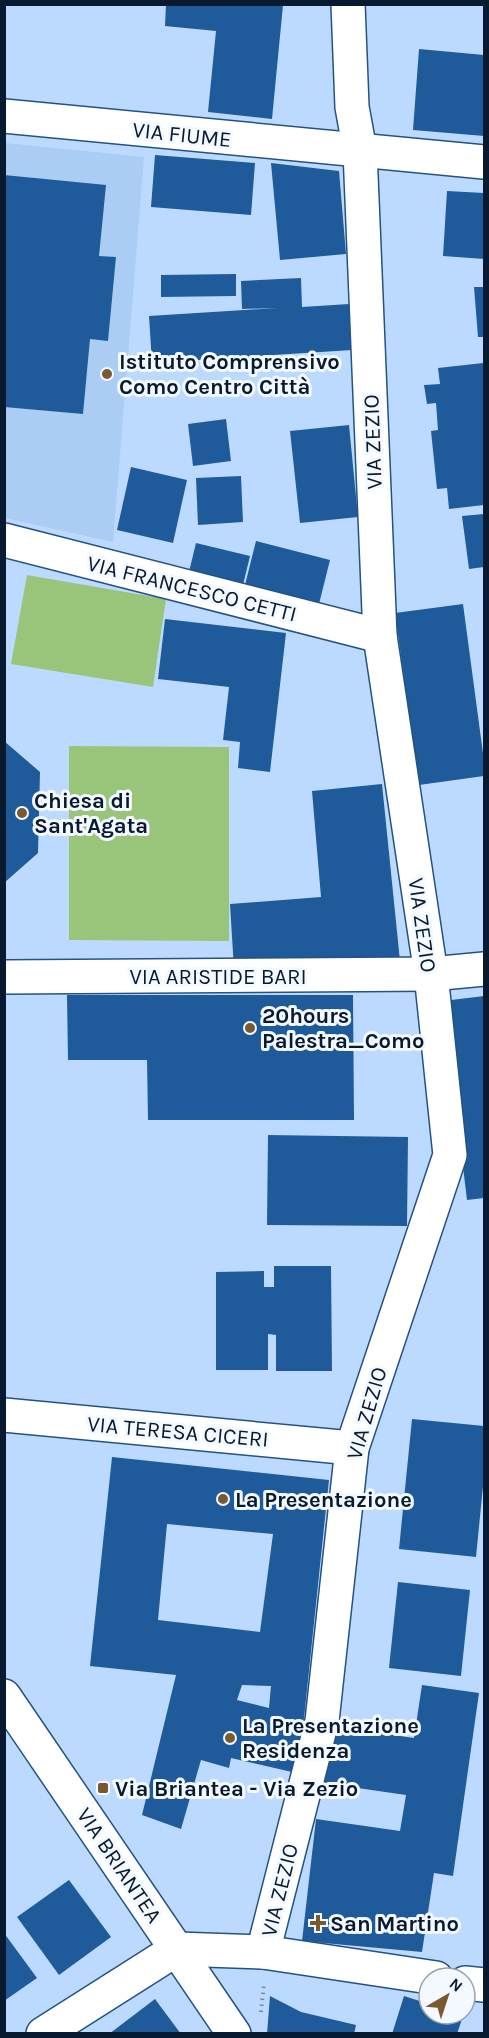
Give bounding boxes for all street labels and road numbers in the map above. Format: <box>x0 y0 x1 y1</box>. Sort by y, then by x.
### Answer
street label: VIA FIUME <box>131 117 233 153</box>
street label: VIA ZEZIO <box>358 394 388 490</box>
street label: VIA FRANCESCO CETTI <box>84 550 299 628</box>
street label: VIA ZEZIO <box>403 876 442 974</box>
street label: VIA ARISTIDE BARI <box>129 964 307 990</box>
street label: VIA ZEZIO <box>341 1364 393 1463</box>
street label: VIA TERESA CICERI <box>86 1411 270 1453</box>
street label: VIA BRIANTEA <box>71 1803 167 1928</box>
street label: VIA ZEZIO <box>256 1841 304 1940</box>

